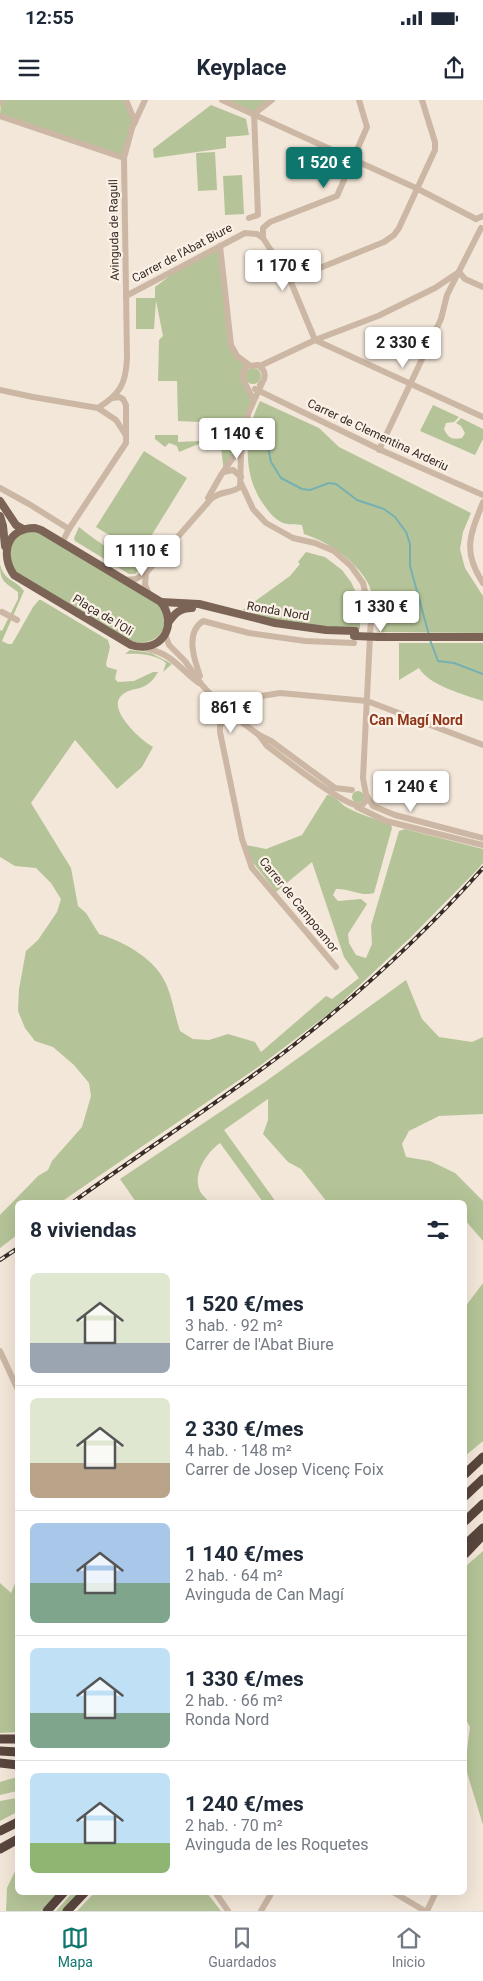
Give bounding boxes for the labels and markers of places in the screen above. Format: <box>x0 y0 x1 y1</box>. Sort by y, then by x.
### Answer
pin: 1 520 € <box>278 146 370 189</box>
pin: 1 170 € <box>237 250 329 292</box>
pin: 2 330 € <box>357 326 449 369</box>
pin: 1 140 € <box>191 418 283 460</box>
pin: 1 110 € <box>96 534 188 577</box>
pin: 1 330 € <box>335 590 427 633</box>
pin: 861 € <box>196 692 266 734</box>
pin: 1 240 € <box>365 770 457 813</box>

